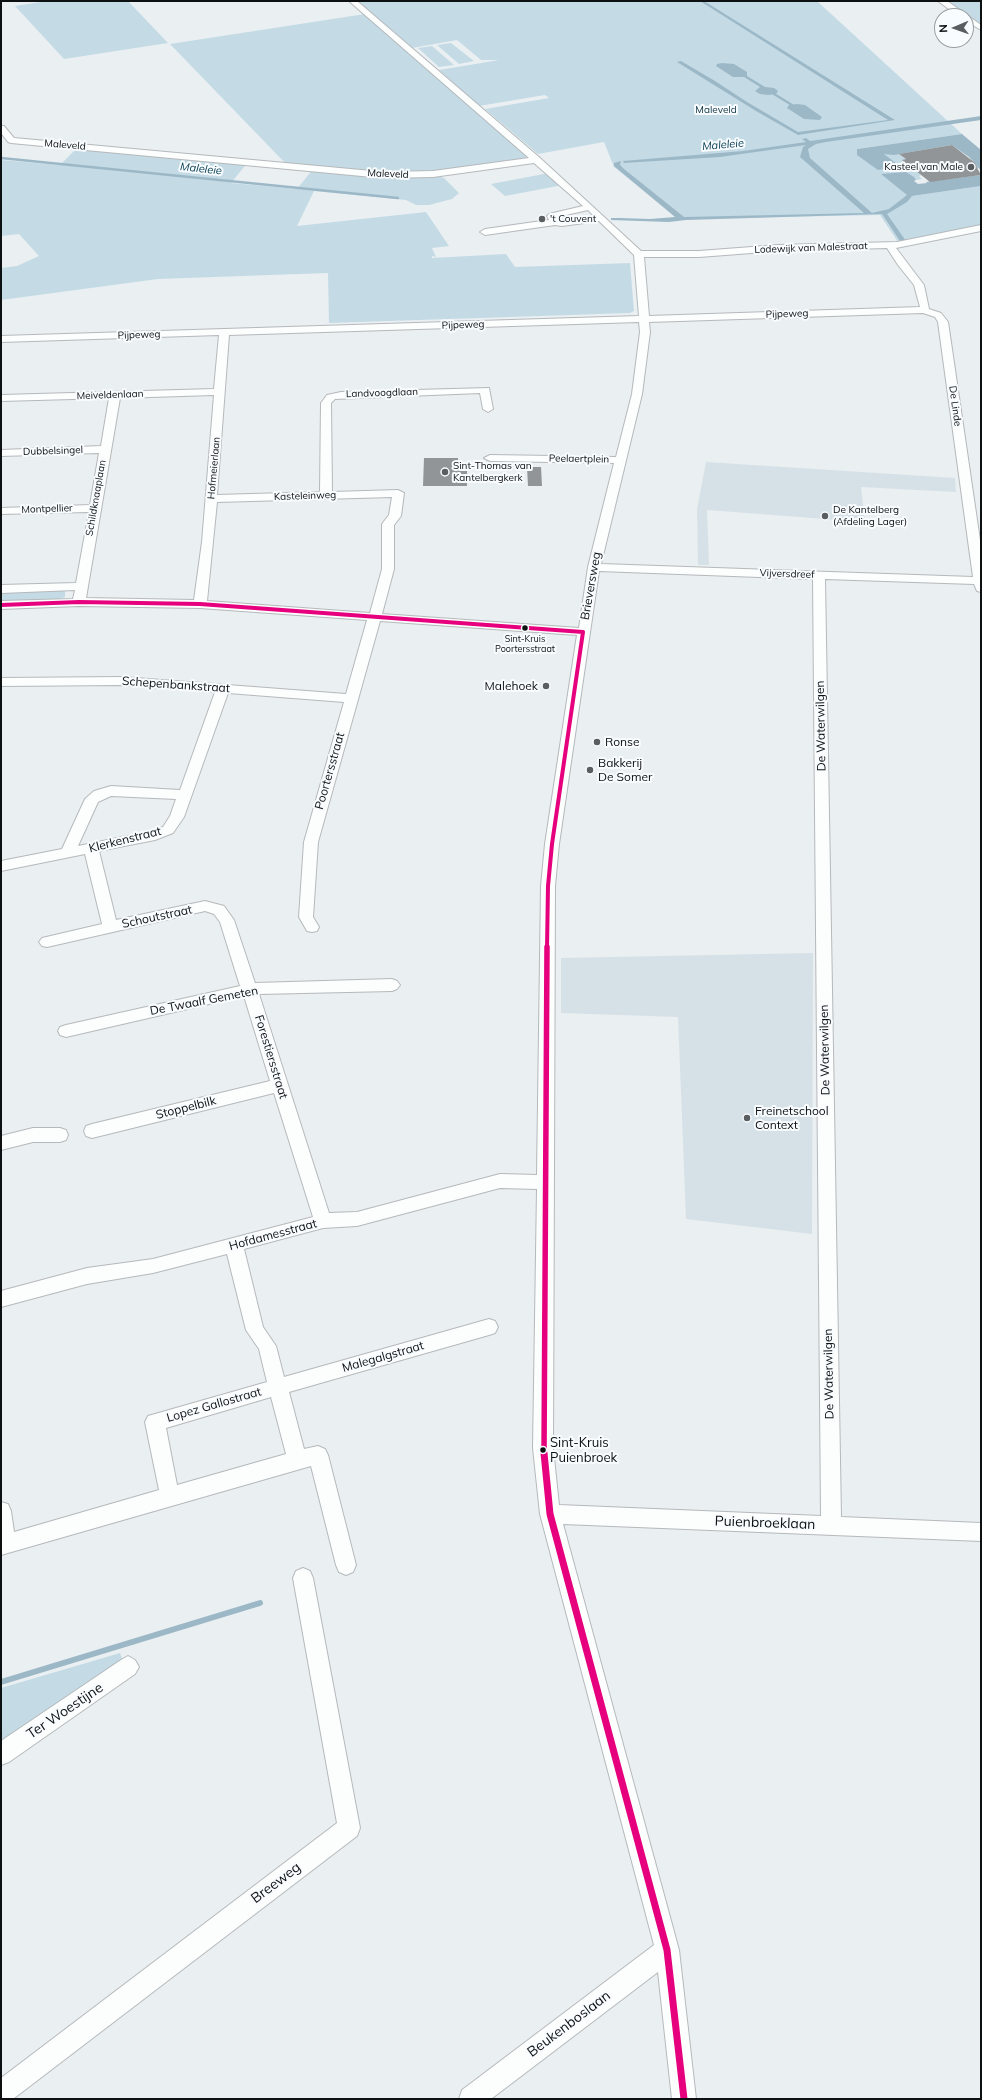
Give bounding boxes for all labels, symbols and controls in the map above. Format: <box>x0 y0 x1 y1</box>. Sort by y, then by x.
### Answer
north arrow <box>934 8 974 48</box>
text: N <box>936 24 950 33</box>
park label: Maleveld <box>695 104 737 116</box>
street label: Maleveld <box>44 137 86 153</box>
water label: Maleleie <box>702 137 744 153</box>
water label: Maleleie <box>180 160 222 178</box>
place label: Kasteel van Male <box>884 161 963 173</box>
marker: Kasteel van Male <box>966 162 976 172</box>
street label: Maleveld <box>367 167 409 181</box>
place label: 't Couvent <box>550 213 596 225</box>
marker: 't Couvent <box>537 214 547 224</box>
street label: Lodewijk van Malestraat <box>754 240 868 256</box>
street label: Pijpeweg <box>765 307 809 321</box>
street label: Pijpeweg <box>441 318 485 332</box>
street label: Pijpeweg <box>117 328 161 342</box>
street label: De Linde <box>946 385 964 427</box>
street label: Landvoogdlaan <box>346 386 418 400</box>
street label: Meiveldenlaan <box>76 388 144 402</box>
street label: Hofmeierlaan <box>205 436 223 500</box>
street label: Dubbelsingel <box>23 444 83 458</box>
street label: Peelaertplein <box>549 452 609 466</box>
street label: Schildknaaplaan <box>83 459 109 537</box>
place label: Sint-Thomas van Kantelbergkerk <box>453 460 532 484</box>
marker: Sint-Thomas van Kantelbergkerk <box>440 467 450 477</box>
street label: Kasteleinweg <box>274 489 336 503</box>
street label: Montpellier <box>21 502 73 516</box>
place label: De Kantelberg (Afdeling Lager) <box>833 504 907 528</box>
marker: De Kantelberg (Afdeling Lager) <box>820 511 830 521</box>
street label: Brieversweg <box>578 551 604 621</box>
street label: Vijversdreef <box>759 567 815 581</box>
marker: Sint-Kruis Poortersstraat <box>520 623 530 633</box>
place label: Sint-Kruis Poortersstraat <box>495 634 555 655</box>
street label: Schepenbankstraat <box>122 674 230 696</box>
place label: Malehoek <box>485 679 538 693</box>
street label: De Waterwilgen <box>813 680 829 772</box>
marker: Malehoek <box>541 681 551 691</box>
street label: Poortersstraat <box>312 731 348 811</box>
place label: Ronse <box>605 735 640 749</box>
marker: Ronse <box>592 737 602 747</box>
place label: Bakkerij De Somer <box>598 756 652 784</box>
marker: Bakkerij De Somer <box>585 765 595 775</box>
street label: Klerkenstraat <box>87 824 163 856</box>
street label: Schoutstraat <box>121 903 193 931</box>
street label: De Twaalf Gemeten <box>149 983 259 1019</box>
street label: De Waterwilgen <box>817 1004 833 1096</box>
street label: Forestiersstraat <box>251 1013 291 1101</box>
street label: Stoppelbilk <box>155 1094 217 1122</box>
place label: Freinetschool Context <box>755 1104 829 1132</box>
marker: Freinetschool Context <box>742 1113 752 1123</box>
street label: Hofdamesstraat <box>228 1216 318 1254</box>
street label: De Waterwilgen <box>821 1328 837 1420</box>
street label: Malegalgstraat <box>340 1338 426 1376</box>
street label: Lopez Gallostraat <box>165 1385 263 1425</box>
place label: Sint-Kruis Puienbroek <box>550 1435 617 1466</box>
marker: Sint-Kruis Puienbroek <box>538 1445 548 1455</box>
street label: Puienbroeklaan <box>714 1513 816 1533</box>
street label: Ter Woestijne <box>24 1679 106 1743</box>
street label: Breeweg <box>248 1859 304 1907</box>
street label: Beukenboslaan <box>524 1987 614 2061</box>

